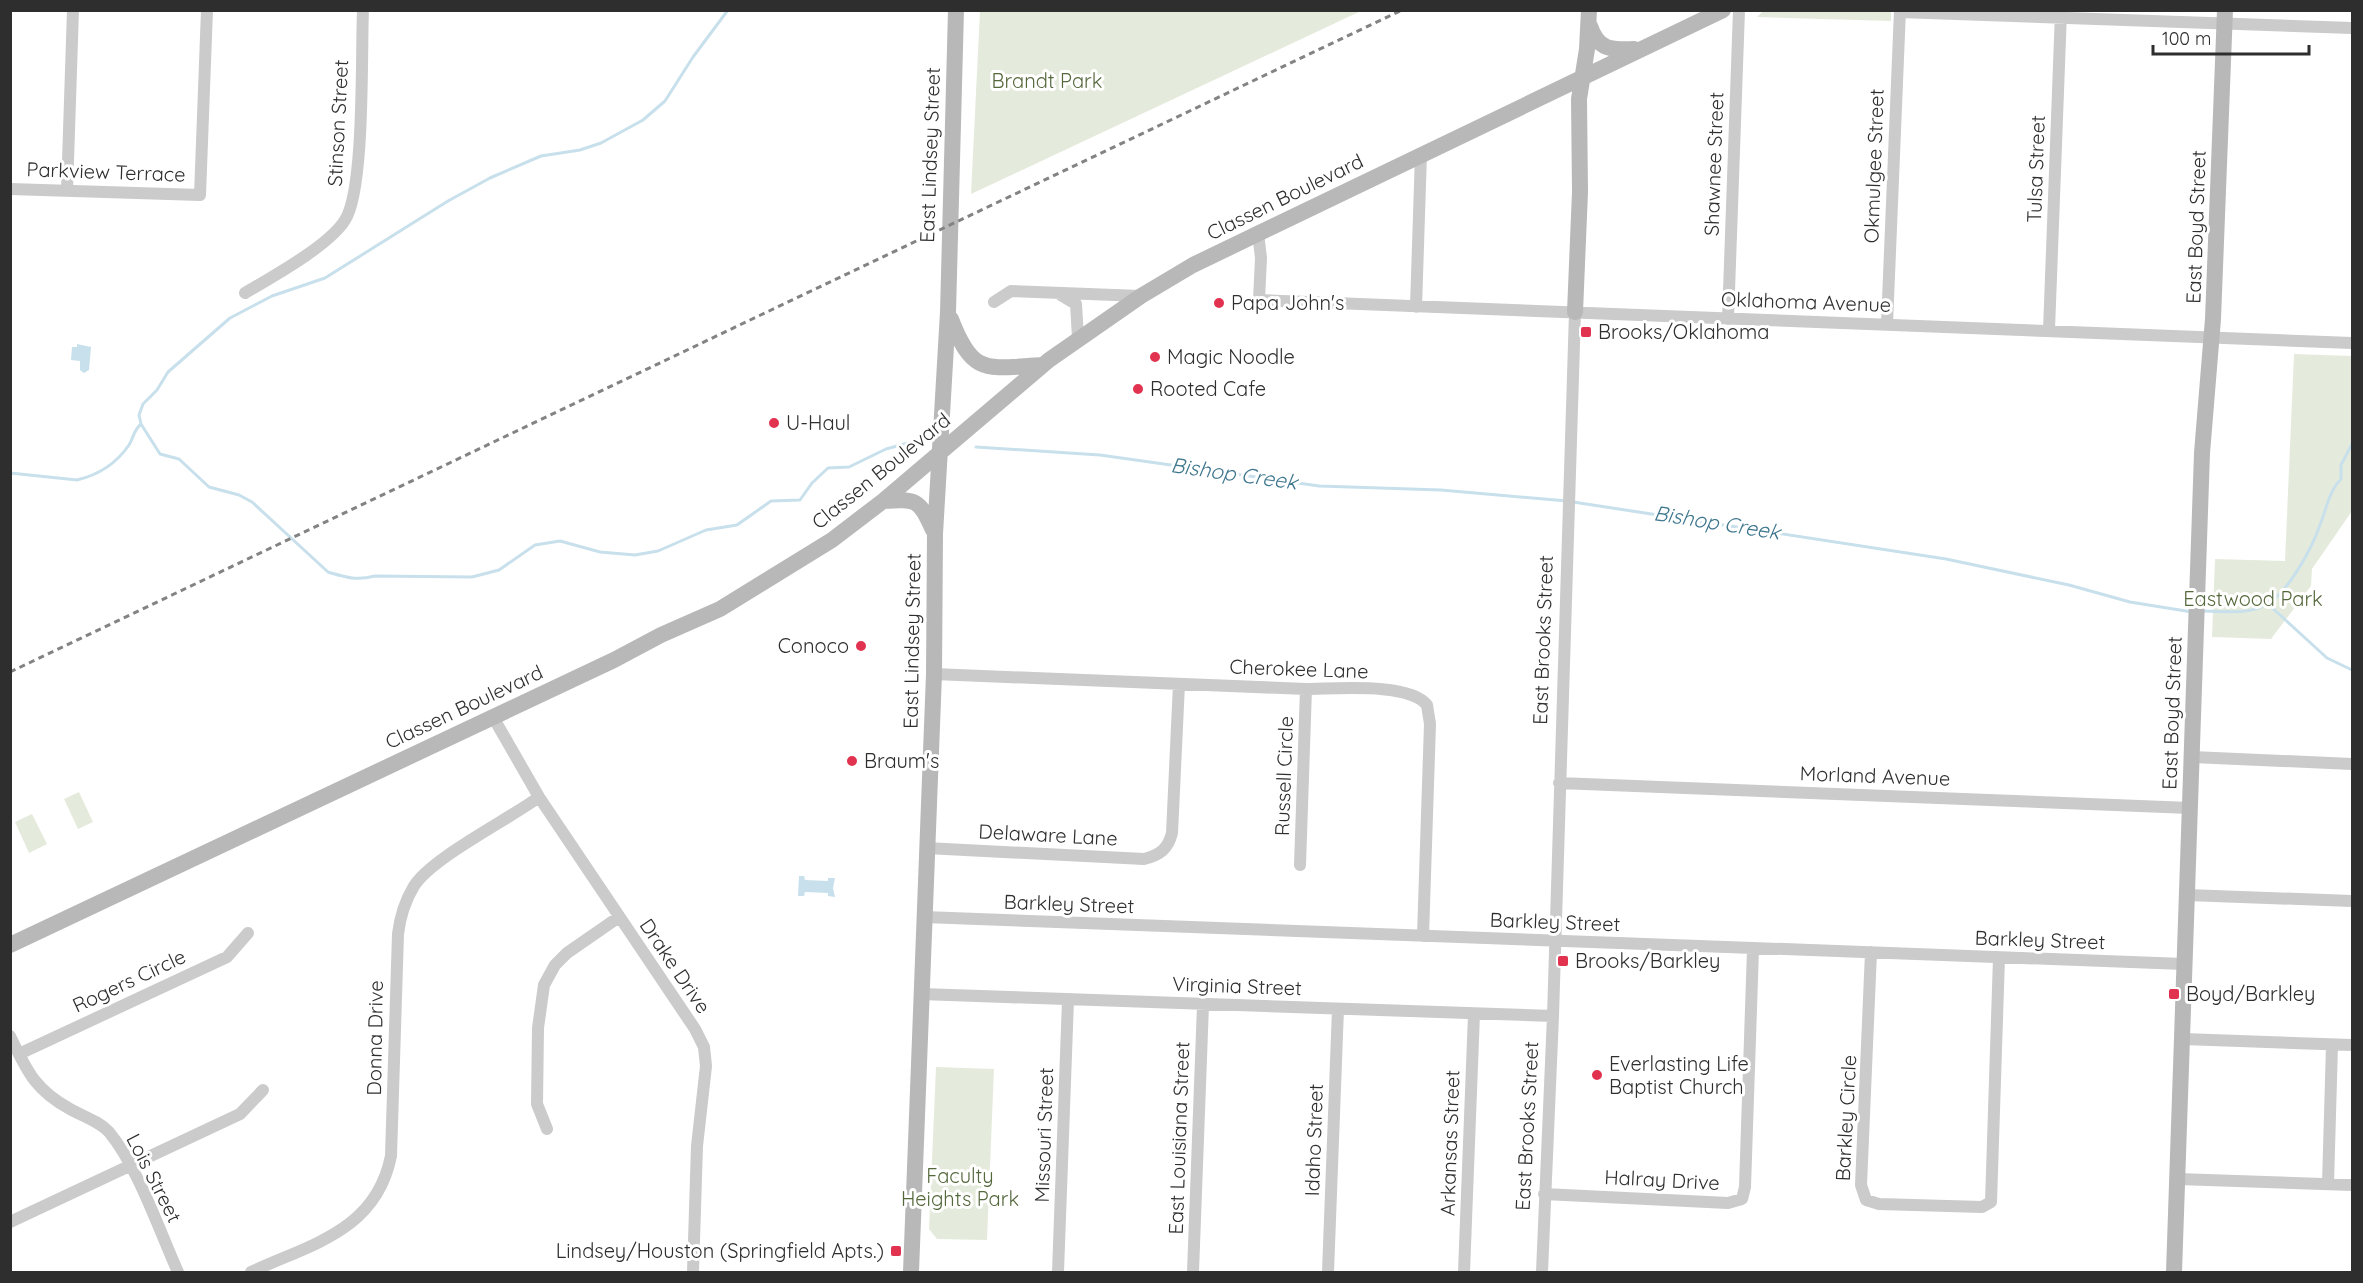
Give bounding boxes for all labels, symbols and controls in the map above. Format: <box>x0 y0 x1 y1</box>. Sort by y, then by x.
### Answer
scale bar <box>2153 18 2309 56</box>
text: 100 m <box>2162 27 2211 50</box>
street label: Stinson Street <box>322 59 353 187</box>
street label: East Lindsey Street <box>914 67 945 243</box>
park label: Brandt Park <box>992 68 1102 93</box>
street label: Okmulgee Street <box>1858 88 1889 244</box>
street label: Shawnee Street <box>1698 91 1729 236</box>
street label: Tulsa Street <box>2021 115 2050 223</box>
street label: Classen Boulevard <box>1202 148 1367 245</box>
street label: East Boyd Street <box>2180 150 2211 304</box>
street label: Parkview Terrace <box>26 156 186 187</box>
street label: Oklahoma Avenue <box>1720 286 1892 317</box>
place label: Papa John's <box>1231 290 1344 315</box>
marker: Papa John's <box>1212 296 1226 310</box>
place label: Brooks/Oklahoma <box>1598 319 1769 344</box>
marker: Brooks/Oklahoma <box>1579 325 1593 339</box>
place label: Magic Noodle <box>1167 344 1295 369</box>
marker: Magic Noodle <box>1148 350 1162 364</box>
place label: Rooted Cafe <box>1150 376 1266 401</box>
marker: Rooted Cafe <box>1131 382 1145 396</box>
street label: Classen Boulevard <box>806 407 955 534</box>
place label: U-Haul <box>786 410 850 435</box>
marker: U-Haul <box>767 416 781 430</box>
water label: Bishop Creek <box>1169 451 1301 495</box>
water label: Bishop Creek <box>1652 499 1784 545</box>
street label: East Lindsey Street <box>897 553 926 729</box>
street label: East Brooks Street <box>1527 555 1558 725</box>
park label: Eastwood Park <box>2183 586 2323 611</box>
place label: Conoco <box>778 633 849 658</box>
street label: East Boyd Street <box>2156 636 2187 790</box>
marker: Conoco <box>854 639 868 653</box>
street label: Cherokee Lane <box>1229 654 1369 683</box>
street label: Classen Boulevard <box>381 659 547 754</box>
street label: Russell Circle <box>1269 716 1298 836</box>
place label: Braum's <box>864 748 939 773</box>
marker: Braum's <box>845 754 859 768</box>
street label: Morland Avenue <box>1799 760 1951 791</box>
street label: Delaware Lane <box>978 818 1118 851</box>
street label: Barkley Street <box>1003 889 1135 918</box>
street label: Barkley Street <box>1489 907 1621 936</box>
street label: Drake Drive <box>635 913 716 1018</box>
street label: Barkley Street <box>1974 925 2106 954</box>
street label: Rogers Circle <box>68 943 189 1018</box>
place label: Brooks/Barkley <box>1575 948 1720 973</box>
marker: Brooks/Barkley <box>1556 954 1570 968</box>
street label: Virginia Street <box>1172 971 1303 1000</box>
street label: Donna Drive <box>361 980 388 1096</box>
place label: Boyd/Barkley <box>2186 981 2315 1006</box>
marker: Boyd/Barkley <box>2167 987 2181 1001</box>
street label: East Brooks Street <box>1510 1040 1543 1211</box>
street label: East Louisiana Street <box>1163 1041 1194 1235</box>
place label: Everlasting Life Baptist Church <box>1609 1051 1749 1099</box>
street label: Barkley Circle <box>1830 1054 1861 1182</box>
street label: Missouri Street <box>1029 1067 1058 1203</box>
marker: Everlasting Life Baptist Church <box>1590 1068 1604 1082</box>
street label: Arkansas Street <box>1434 1069 1465 1216</box>
street label: Idaho Street <box>1299 1083 1328 1197</box>
street label: Lois Street <box>121 1129 188 1227</box>
park label: Faculty Heights Park <box>901 1163 1019 1211</box>
street label: Halray Drive <box>1604 1164 1720 1195</box>
place label: Lindsey/Houston (Springfield Apts.) <box>556 1238 884 1263</box>
marker: Lindsey/Houston (Springfield Apts.) <box>889 1244 903 1258</box>

